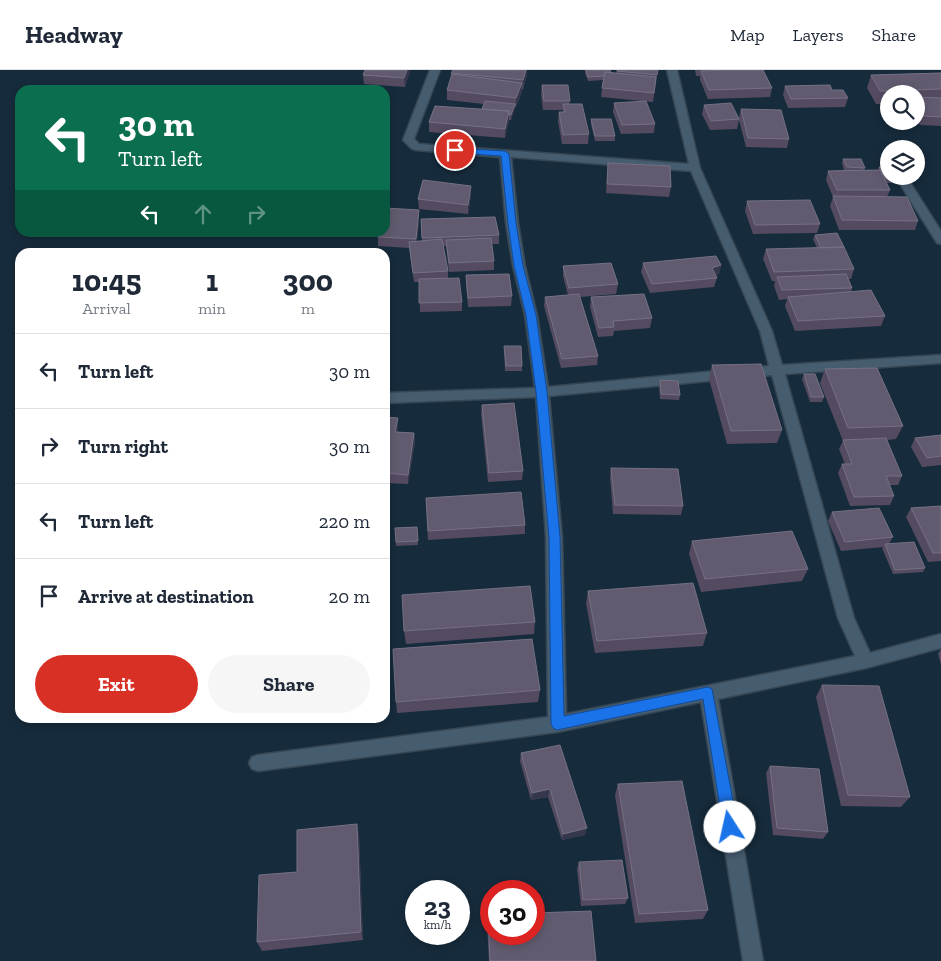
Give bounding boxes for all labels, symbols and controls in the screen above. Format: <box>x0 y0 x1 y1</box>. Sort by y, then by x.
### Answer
text: Headway <box>25 20 123 49</box>
text: Map <box>730 24 765 46</box>
text: Layers <box>793 24 844 46</box>
text: Share <box>872 24 916 46</box>
map controls <box>880 85 925 185</box>
button: search <box>880 85 925 130</box>
text: 30 m <box>118 103 194 145</box>
icon: left <box>35 105 100 170</box>
pin <box>434 129 476 171</box>
icon: arrive <box>441 136 469 164</box>
button: layers <box>880 140 925 185</box>
text: Turn left <box>118 145 202 172</box>
icon: left <box>136 200 164 228</box>
icon: ahead <box>189 200 217 228</box>
icon: right <box>242 200 270 228</box>
text: 10:45 <box>72 263 141 299</box>
text: 1 <box>206 263 218 299</box>
text: 300 <box>283 263 333 299</box>
text: Arrival <box>83 299 131 318</box>
text: min <box>198 299 226 318</box>
text: m <box>301 299 315 318</box>
icon: left <box>35 357 63 385</box>
text: Turn left <box>78 360 153 383</box>
text: 30 m <box>329 360 370 383</box>
icon: right <box>35 432 63 460</box>
text: Turn right <box>78 435 168 458</box>
text: 30 m <box>329 435 370 458</box>
icon: left <box>35 507 63 535</box>
text: Turn left <box>78 510 153 533</box>
text: 220 m <box>319 510 370 533</box>
icon: arrive <box>35 582 63 610</box>
text: Arrive at destination <box>78 585 254 608</box>
text: 20 m <box>329 585 370 608</box>
button: Exit <box>35 655 198 713</box>
button: Share <box>208 655 370 713</box>
position arrow <box>703 800 755 852</box>
speed limit sign: 30 <box>480 880 545 945</box>
text: 23 <box>424 891 451 921</box>
text: km/h <box>424 918 451 932</box>

